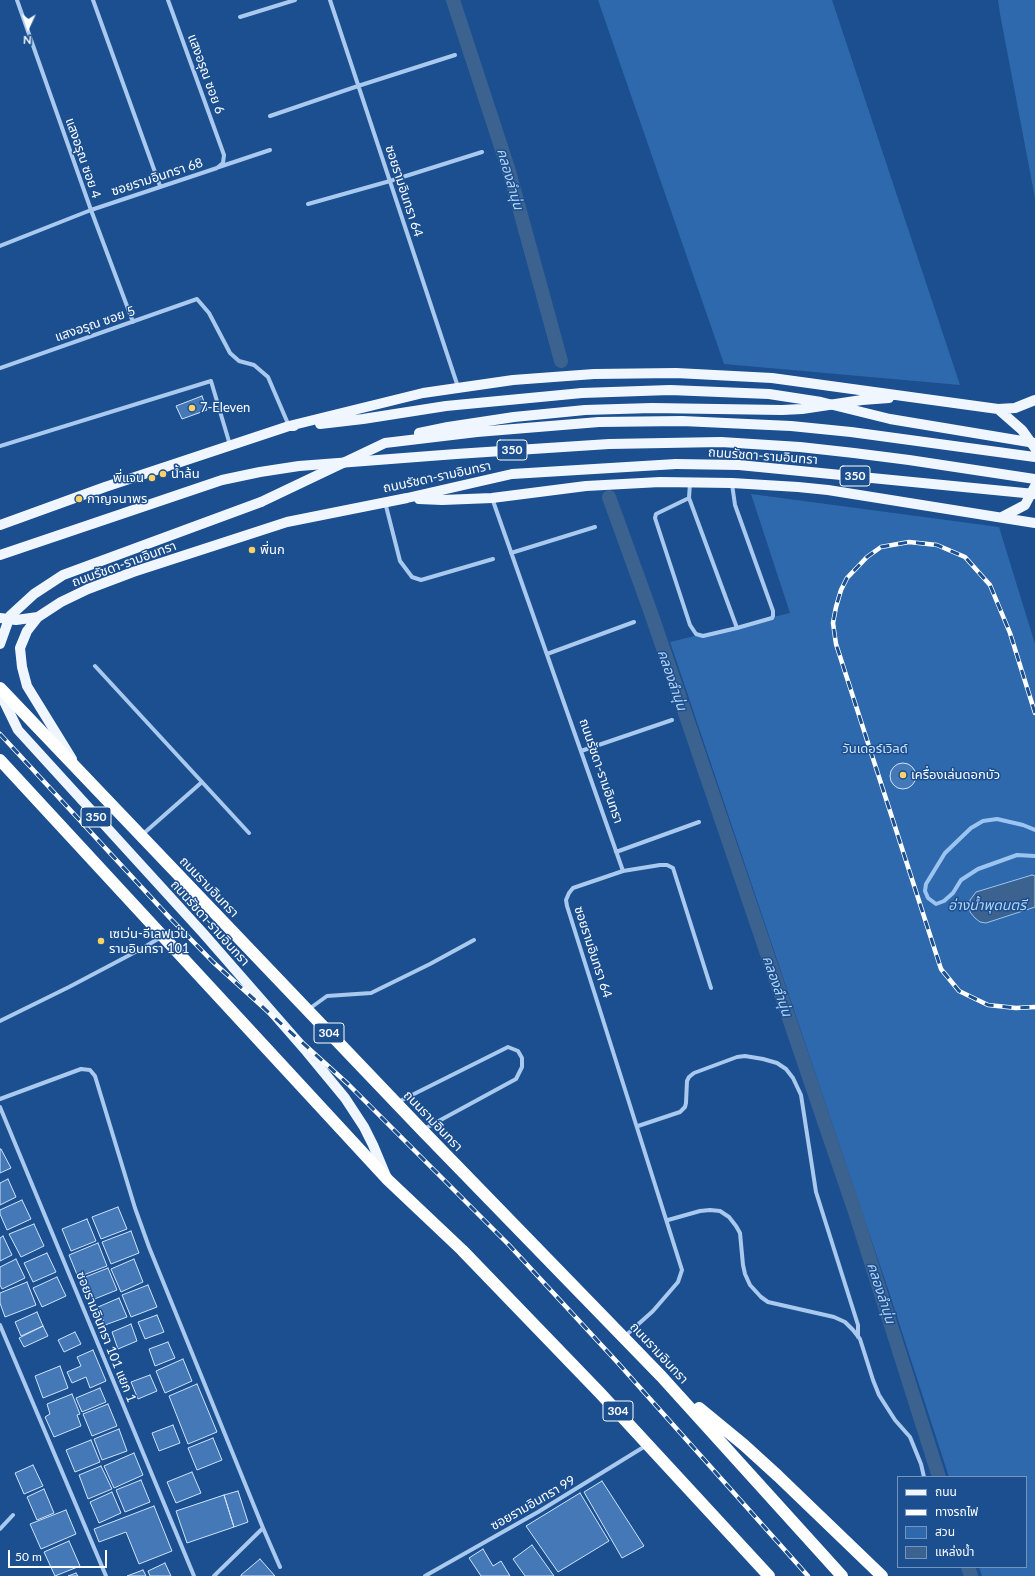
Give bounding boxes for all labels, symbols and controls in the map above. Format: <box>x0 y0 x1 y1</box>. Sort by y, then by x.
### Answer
north arrow <box>8 8 48 48</box>
street label: แสงอรุณ ซอย 6 <box>184 32 228 116</box>
text: N <box>23 34 32 47</box>
street label: แสงอรุณ ซอย 4 <box>62 116 104 200</box>
street label: ซอยรามอินทรา 64 <box>382 143 426 239</box>
water label: คลองลำนุ่น <box>493 146 527 212</box>
street label: ซอยรามอินทรา 68 <box>109 155 205 199</box>
street label: แสงอรุณ ซอย 5 <box>53 303 137 345</box>
place label: 7-Eleven <box>200 400 250 416</box>
marker: 7-Eleven <box>187 403 197 413</box>
road number: 350 <box>497 440 527 460</box>
street label: ถนนรัชดา-รามอินทรา <box>708 444 818 468</box>
street label: ถนนรัชดา-รามอินทรา <box>382 458 492 496</box>
place label: น้ำล้น <box>171 466 200 482</box>
road number: 350 <box>840 466 870 486</box>
marker: น้ำล้น <box>158 469 168 479</box>
place label: พี่แจน <box>113 470 144 486</box>
marker: พี่แจน <box>147 473 157 483</box>
place label: กาญจนาพร <box>87 491 147 507</box>
marker: กาญจนาพร <box>74 494 84 504</box>
street label: ถนนรัชดา-รามอินทรา <box>70 538 178 590</box>
place label: พี่นก <box>260 542 285 558</box>
marker: พี่นก <box>247 545 257 555</box>
water label: คลองลำนุ่น <box>654 647 690 713</box>
street label: ถนนรัชดา-รามอินทรา <box>576 716 626 826</box>
park label: วันเดอร์เวิลด์ <box>842 741 908 757</box>
place label: เครื่องเล่นดอกบัว <box>911 767 1000 783</box>
marker: เครื่องเล่นดอกบัว <box>898 770 908 780</box>
road number: 350 <box>81 807 111 827</box>
street label: ถนนรามอินทรา <box>176 853 242 921</box>
street label: ถนนรัชดา-รามอินทรา <box>167 877 253 969</box>
water label: อ่างน้ำพุดนตรี <box>948 897 1026 913</box>
street label: ซอยรามอินทรา 64 <box>571 904 615 1000</box>
place label: เซเว่น-อีเลฟเว่น รามอินทรา 101 <box>109 926 190 957</box>
marker: เซเว่น-อีเลฟเว่น รามอินทรา 101 <box>96 936 106 946</box>
water label: คลองลำนุ่น <box>759 953 795 1019</box>
road number: 304 <box>314 1023 344 1043</box>
street label: ถนนรามอินทรา <box>400 1087 466 1155</box>
water label: คลองลำนุ่น <box>863 1260 899 1326</box>
street label: ซอยรามอินทรา 101 แยก 1 <box>73 1269 139 1405</box>
street label: ถนนรามอินทรา <box>627 1319 691 1387</box>
road number: 304 <box>603 1401 633 1421</box>
street label: ซอยรามอินทรา 99 <box>488 1472 578 1534</box>
legend <box>897 1476 1027 1568</box>
text: ถนน <box>935 1484 957 1499</box>
text: ทางรถไฟ <box>935 1504 978 1519</box>
text: สวน <box>935 1524 955 1539</box>
scale bar <box>10 1542 109 1568</box>
text: แหล่งน้ำ <box>935 1544 974 1559</box>
text: 50 m <box>15 1549 42 1564</box>

